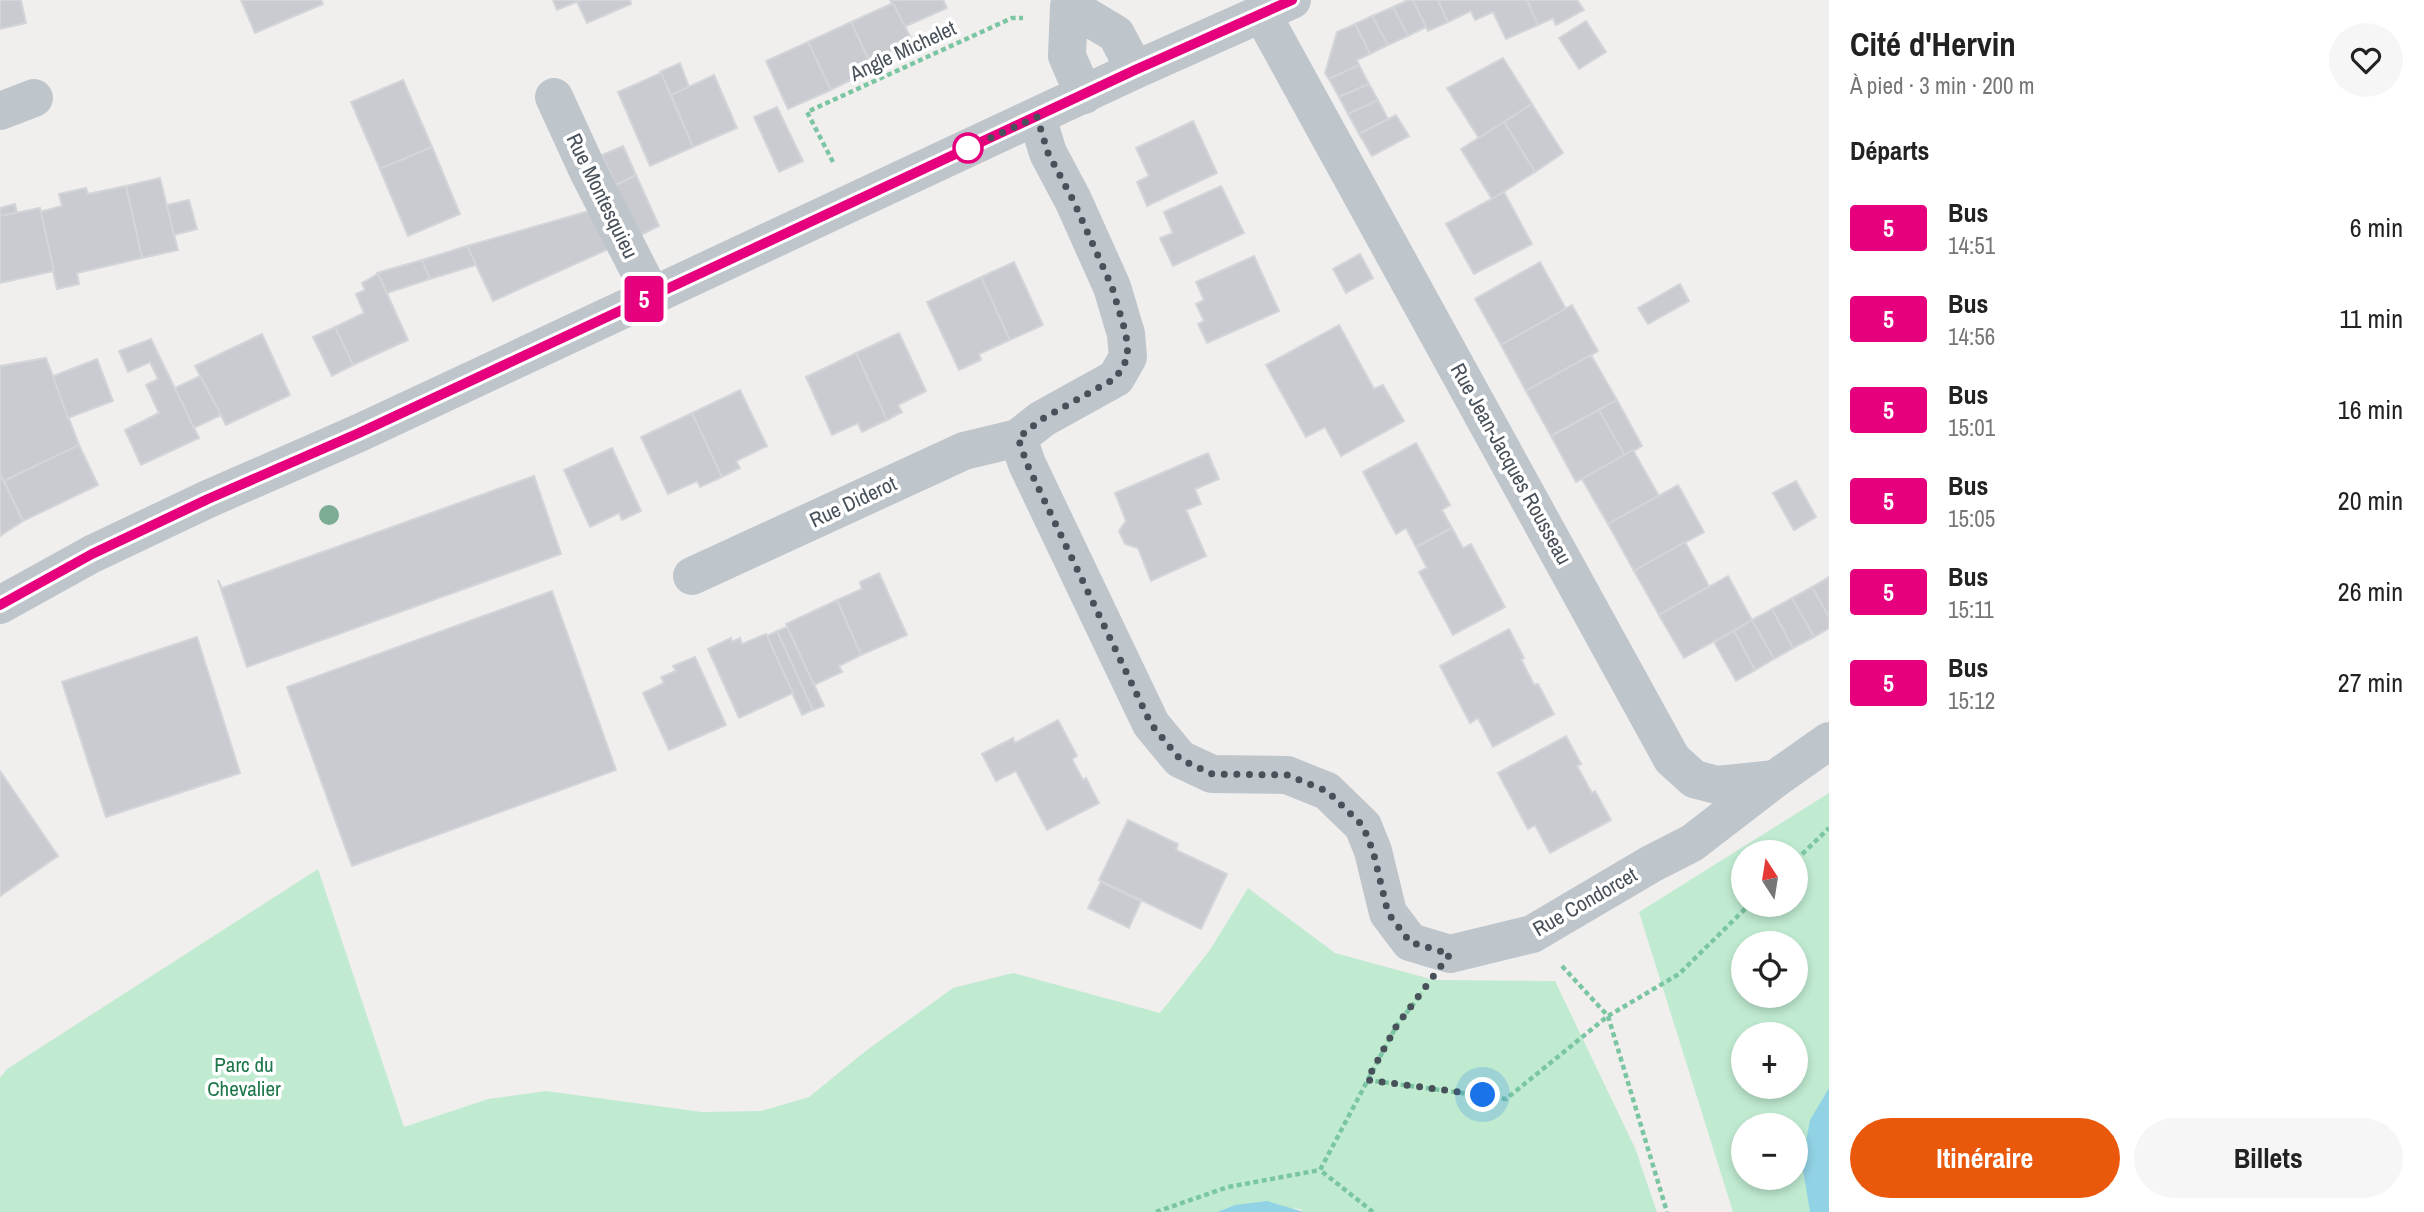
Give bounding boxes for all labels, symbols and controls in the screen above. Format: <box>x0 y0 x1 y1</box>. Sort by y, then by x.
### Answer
street label: Angle Michelet <box>844 13 961 88</box>
text: Cité d'Hervin <box>1850 22 2016 66</box>
button: heart <box>2329 23 2403 97</box>
text: À pied · 3 min · 200 m <box>1850 70 2035 101</box>
street label: Rue Montesquieu <box>560 128 645 263</box>
unlabelled marker <box>953 133 983 163</box>
text: Départs <box>1850 133 1929 168</box>
text: Bus <box>1948 195 1988 230</box>
text: 6 min <box>2350 210 2403 245</box>
text: 5 <box>1883 212 1894 244</box>
text: 14:51 <box>1948 230 1995 261</box>
line badge: 5 <box>621 276 667 322</box>
text: 5 <box>639 283 649 315</box>
text: Bus <box>1948 286 1988 321</box>
text: 11 min <box>2339 301 2403 336</box>
text: 5 <box>1883 303 1894 335</box>
text: 14:56 <box>1948 321 1995 352</box>
street label: Rue Jean-Jacques Rousseau <box>1444 358 1579 570</box>
text: Bus <box>1948 377 1988 412</box>
text: 16 min <box>2338 392 2403 427</box>
text: 5 <box>1883 394 1894 426</box>
text: 15:01 <box>1948 412 1995 443</box>
text: Bus <box>1948 468 1988 503</box>
street label: Rue Diderot <box>805 469 901 534</box>
text: 20 min <box>2338 483 2403 518</box>
text: 5 <box>1883 485 1894 517</box>
text: 15:05 <box>1948 503 1995 534</box>
text: Bus <box>1948 559 1988 594</box>
text: 26 min <box>2338 574 2403 609</box>
text: 5 <box>1883 576 1894 608</box>
text: 15:11 <box>1948 594 1994 625</box>
text: Bus <box>1948 650 1988 685</box>
text: 27 min <box>2338 665 2403 700</box>
text: 5 <box>1883 667 1894 699</box>
text: 15:12 <box>1948 685 1995 716</box>
north arrow <box>1731 840 1808 917</box>
map controls <box>1731 840 1808 1190</box>
street label: Rue Condorcet <box>1527 860 1642 943</box>
button: locate <box>1731 931 1808 1008</box>
button: + <box>1731 1022 1808 1099</box>
park label: Parc du Chevalier <box>207 1050 281 1103</box>
your location <box>1465 1077 1500 1112</box>
button: − <box>1731 1113 1808 1190</box>
button: Itinéraire <box>1850 1118 2120 1198</box>
button: Billets <box>2134 1118 2403 1198</box>

